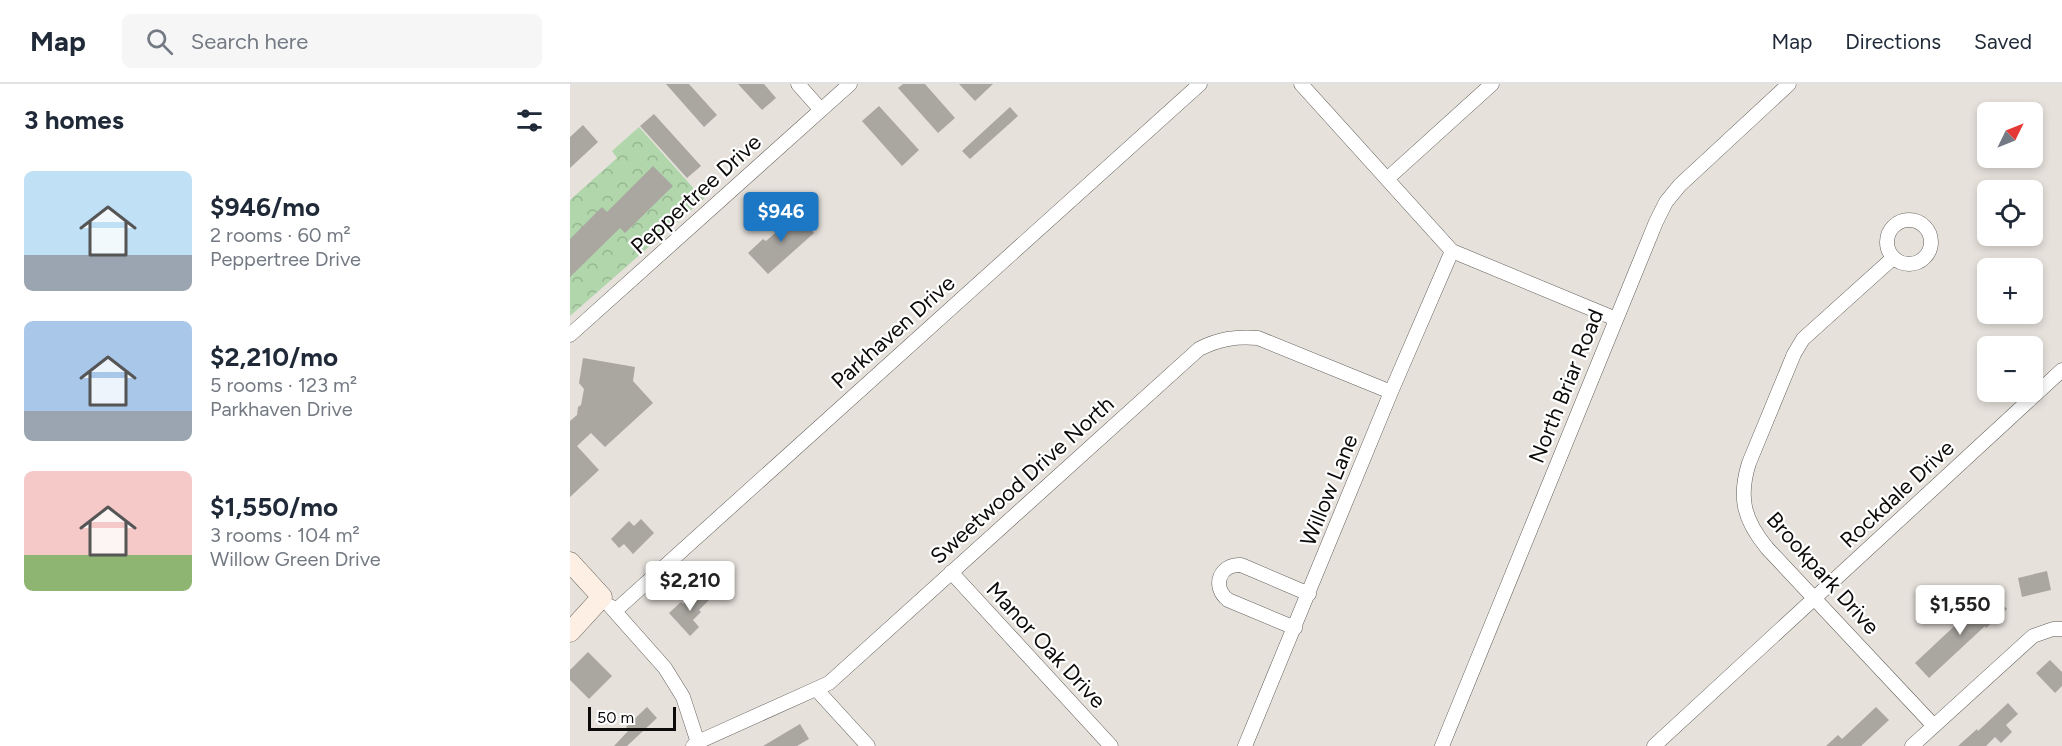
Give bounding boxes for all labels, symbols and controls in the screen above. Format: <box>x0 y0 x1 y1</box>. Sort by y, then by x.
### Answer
search box <box>122 14 542 68</box>
text: Map <box>30 24 86 58</box>
icon: search <box>143 25 176 58</box>
text: Search here <box>191 28 308 55</box>
text: Map <box>1771 29 1812 54</box>
text: Directions <box>1845 29 1941 54</box>
text: Saved <box>1974 29 2032 54</box>
north arrow <box>1977 102 2043 168</box>
map controls <box>1977 102 2043 402</box>
text: 3 homes <box>24 104 124 136</box>
icon: filters <box>513 104 546 137</box>
street label: Peppertree Drive <box>625 128 767 260</box>
button: locate <box>1977 180 2043 246</box>
text: $946/mo <box>210 191 320 223</box>
pin: $946 <box>745 192 817 243</box>
icon: home <box>72 195 144 267</box>
text: $946 <box>758 199 804 223</box>
text: 2 rooms · 60 m² <box>210 223 351 247</box>
text: Peppertree Drive <box>210 247 361 271</box>
button: + <box>1977 258 2043 324</box>
street label: Parkhaven Drive <box>826 269 960 395</box>
street label: North Briar Road <box>1523 305 1609 467</box>
button: − <box>1977 336 2043 402</box>
text: $2,210/mo <box>210 341 338 373</box>
icon: home <box>72 345 144 417</box>
text: 5 rooms · 123 m² <box>210 373 357 397</box>
street label: Sweetwood Drive North <box>925 390 1119 570</box>
text: Parkhaven Drive <box>210 397 353 421</box>
street label: Willow Lane <box>1294 430 1364 550</box>
street label: Rockdale Drive <box>1834 434 1960 554</box>
text: $1,550/mo <box>210 491 338 523</box>
icon: home <box>72 495 144 567</box>
street label: Brookpark Drive <box>1761 506 1885 640</box>
text: 3 rooms · 104 m² <box>210 523 360 547</box>
text: Willow Green Drive <box>210 547 381 571</box>
pin: $2,210 <box>641 561 739 612</box>
text: $2,210 <box>660 568 720 592</box>
street label: Manor Oak Drive <box>981 576 1111 714</box>
pin: $1,550 <box>1911 585 2009 636</box>
text: $1,550 <box>1930 592 1990 616</box>
scale bar <box>588 704 676 732</box>
text: 50 m <box>597 708 634 727</box>

